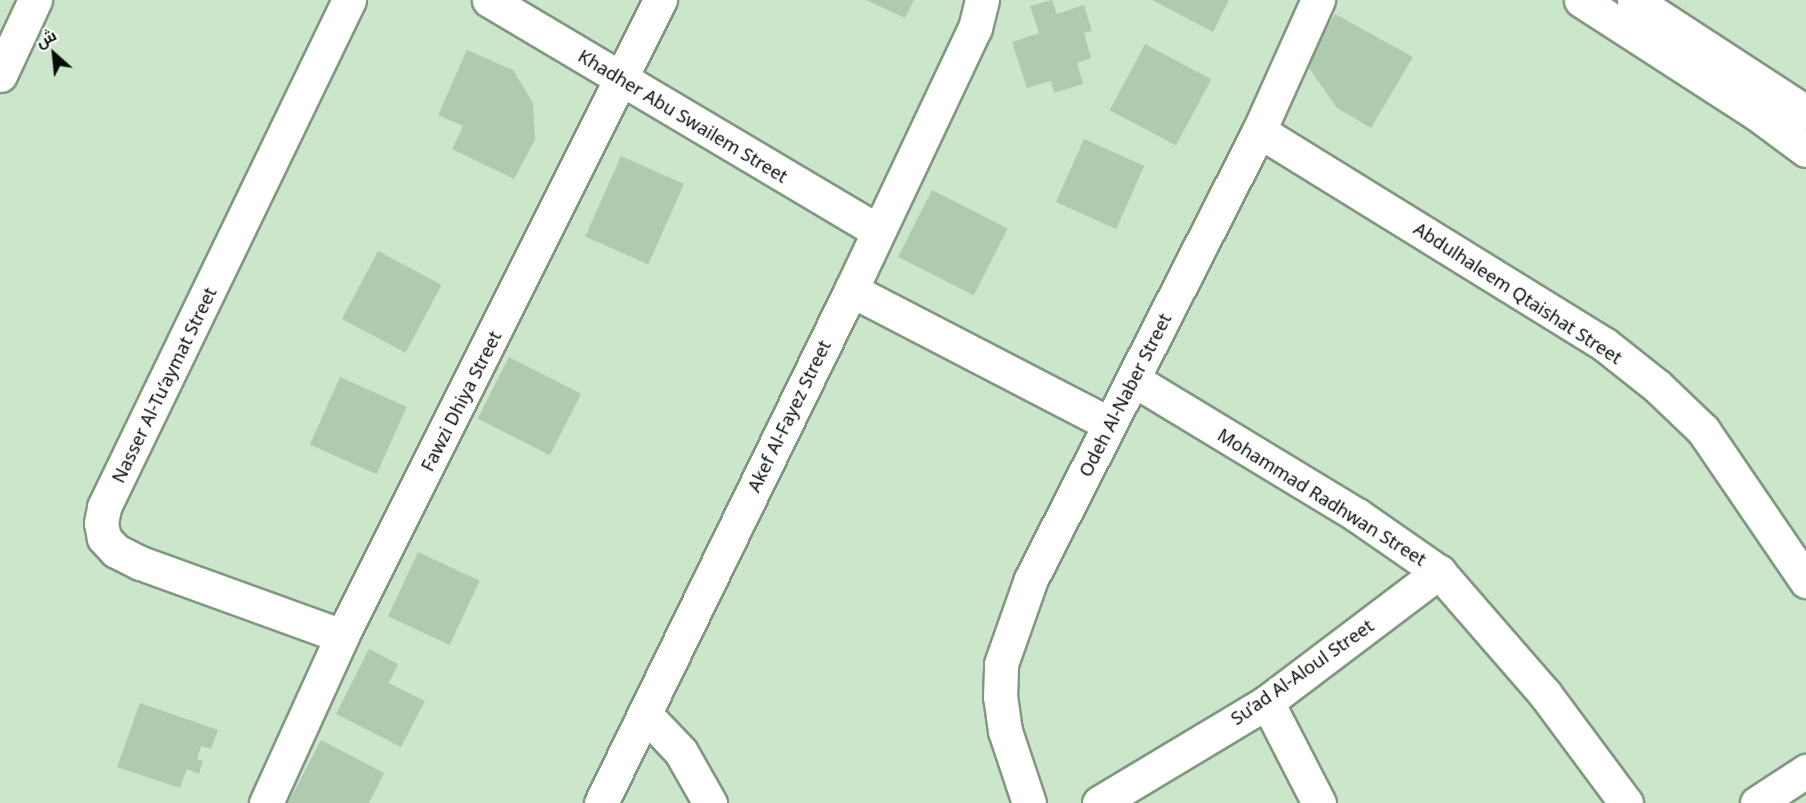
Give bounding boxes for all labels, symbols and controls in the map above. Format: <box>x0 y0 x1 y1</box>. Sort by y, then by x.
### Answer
north arrow <box>24 24 84 84</box>
text: ش <box>32 24 60 52</box>
street label: Khadher Abu Swailem Street <box>574 45 792 187</box>
street label: Abdulhaleem Qtaishat Street <box>1410 218 1626 368</box>
street label: Nasser Al-Tu’aymat Street <box>107 284 221 486</box>
street label: Odeh Al-Naber Street <box>1074 310 1176 480</box>
street label: Fawzi Dhiya Street <box>416 327 506 475</box>
street label: Akef Al-Fayez Street <box>743 337 835 495</box>
street label: Mohammad Radhwan Street <box>1214 424 1430 570</box>
street label: Su’ad Al-Aloul Street <box>1227 615 1377 729</box>

